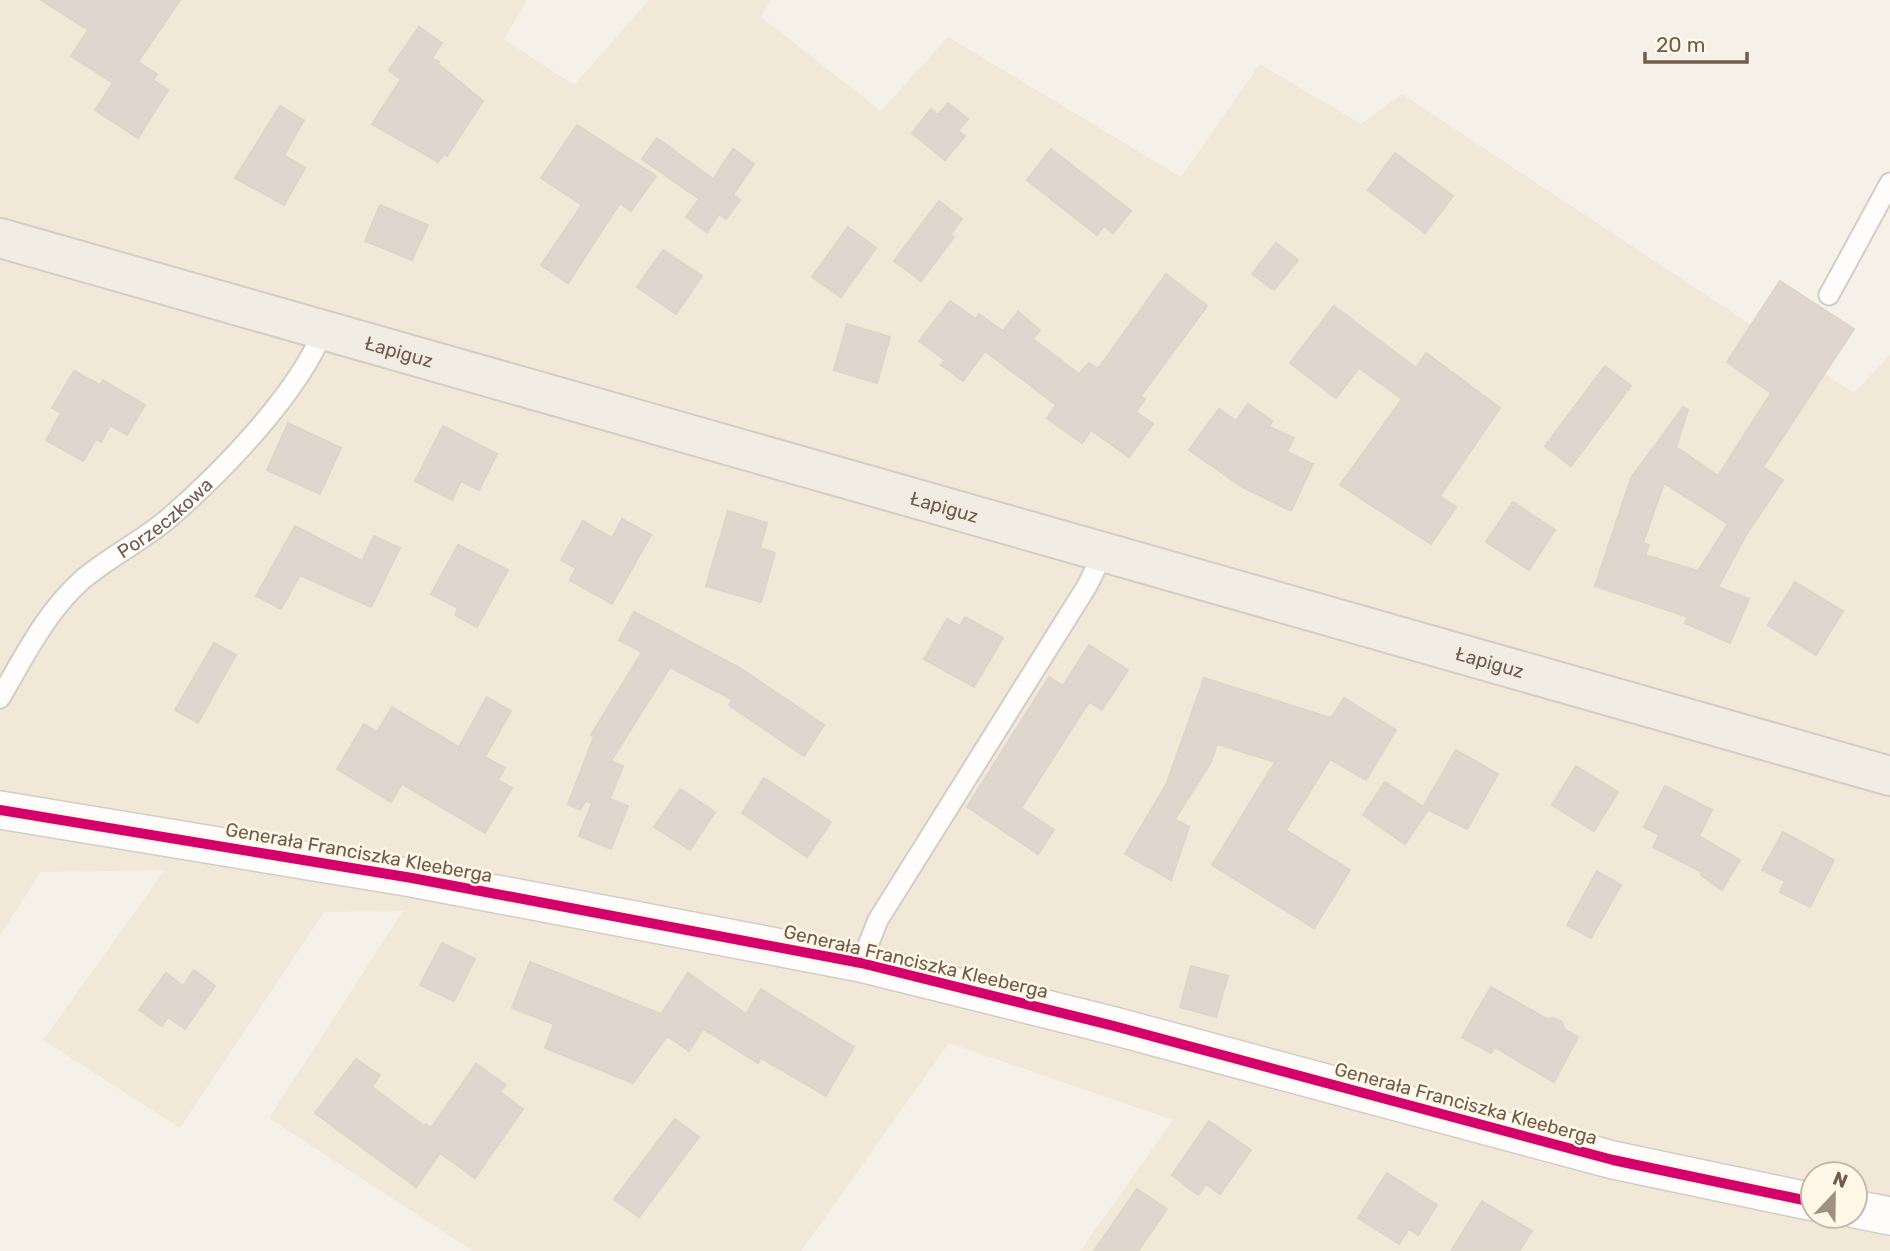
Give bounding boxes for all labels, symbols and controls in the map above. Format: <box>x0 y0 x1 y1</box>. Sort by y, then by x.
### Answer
scale bar <box>1645 21 1746 65</box>
text: 20 m <box>1656 32 1705 57</box>
street label: Łapiguz <box>362 331 436 373</box>
street label: Porzeczkowa <box>113 473 217 563</box>
street label: Łapiguz <box>908 487 981 528</box>
street label: Łapiguz <box>1453 642 1526 683</box>
street label: Generała Franciszka Kleeberga <box>224 818 494 887</box>
street label: Generała Franciszka Kleeberga <box>781 920 1050 1003</box>
street label: Generała Franciszka Kleeberga <box>1332 1057 1600 1150</box>
north arrow <box>1799 1160 1869 1230</box>
text: N <box>1830 1166 1851 1193</box>

